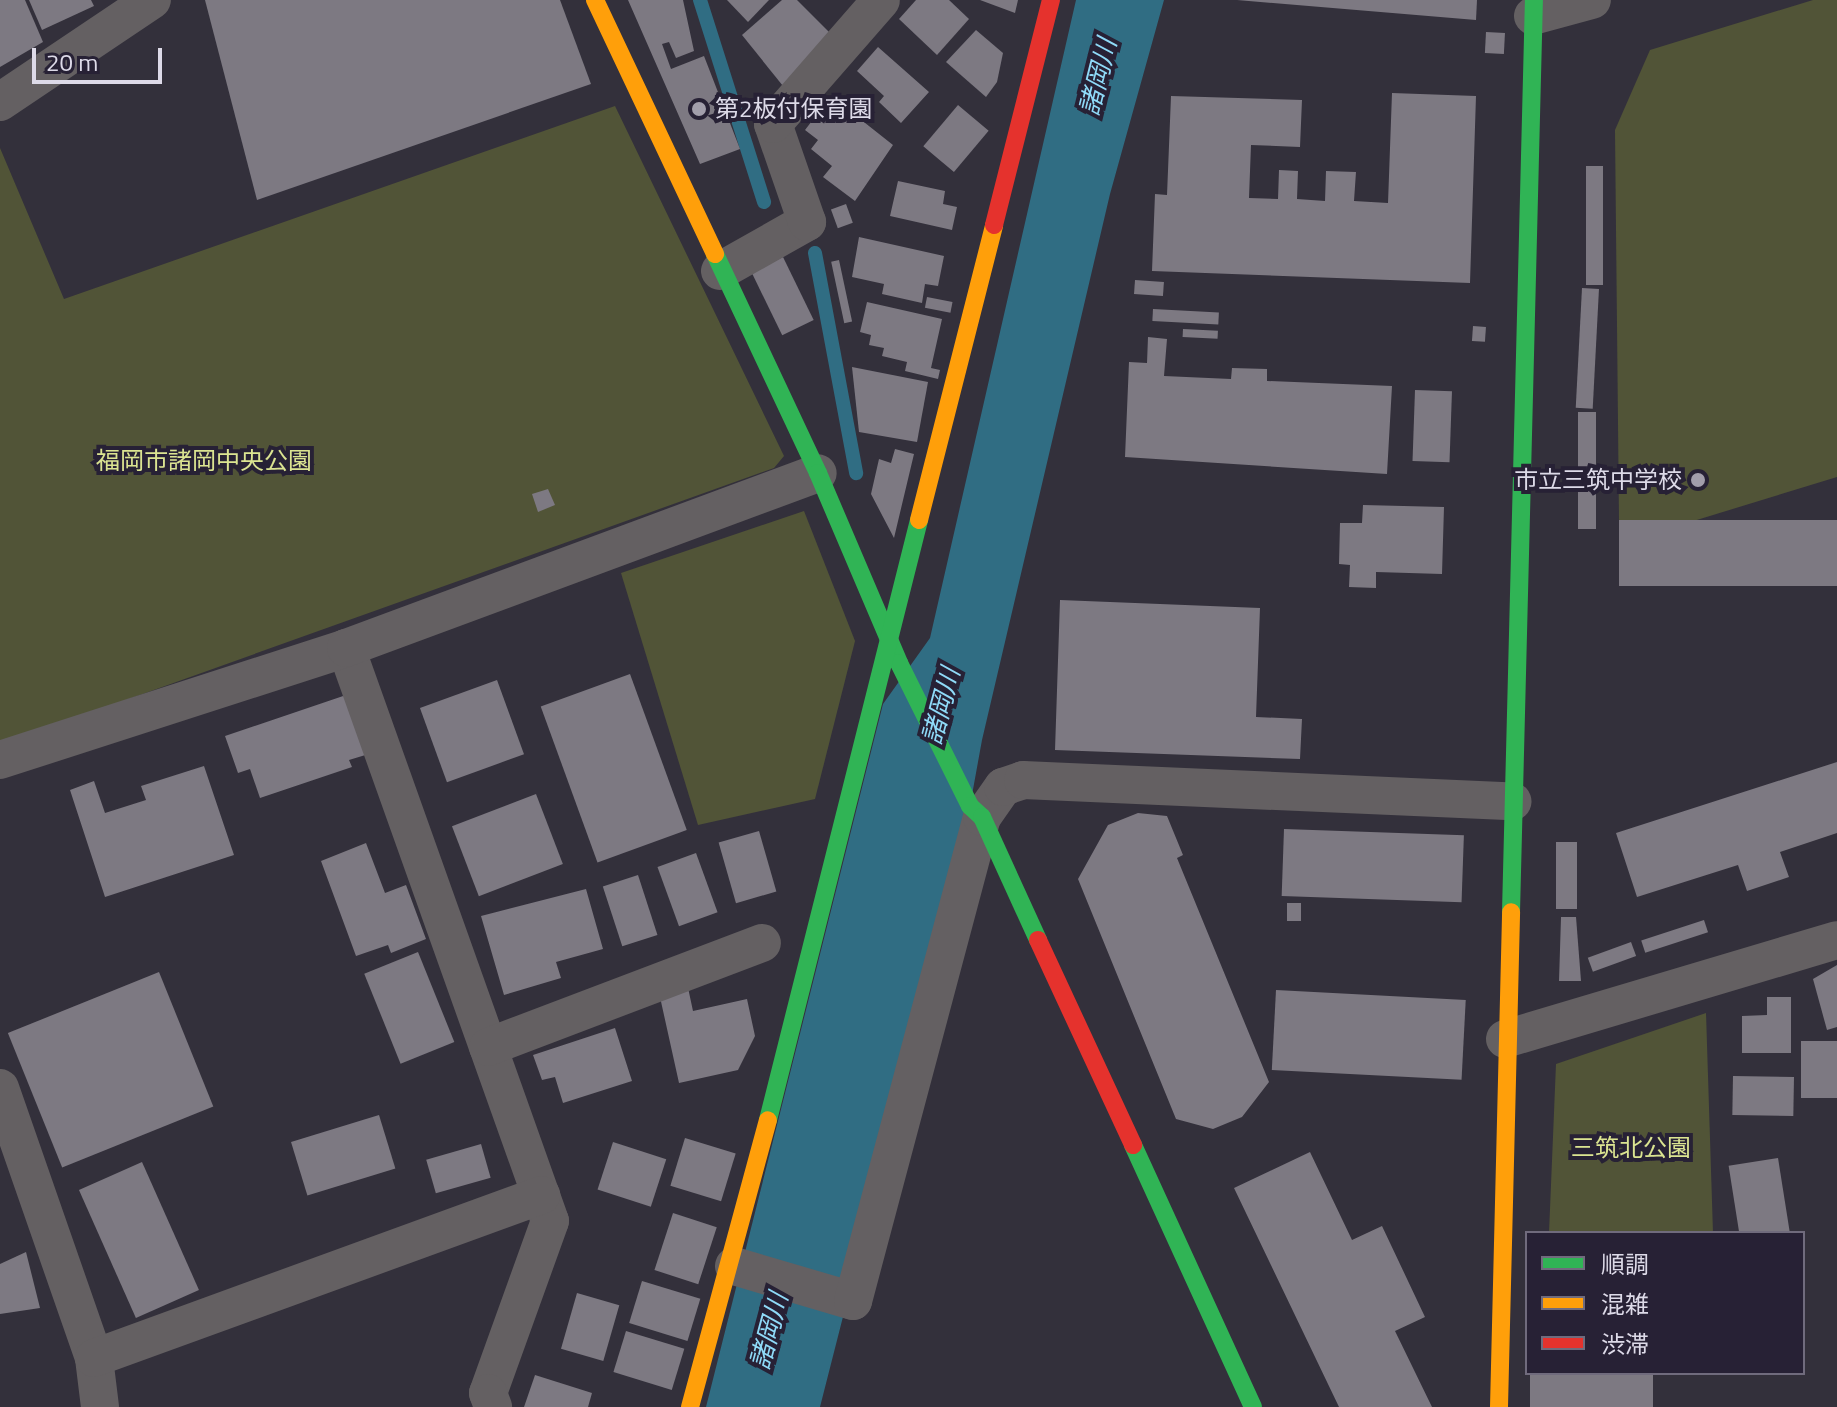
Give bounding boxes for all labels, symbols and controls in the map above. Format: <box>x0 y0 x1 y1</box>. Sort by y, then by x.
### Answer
scale bar <box>36 32 166 82</box>
water label: 諸岡川 <box>1073 35 1123 119</box>
text: 20 m <box>46 44 98 80</box>
place label: 第2板付保育園 <box>715 95 872 123</box>
marker: 第2板付保育園 <box>690 100 708 118</box>
park label: 福岡市諸岡中央公園 <box>96 447 312 475</box>
place label: 市立三筑中学校 <box>1514 466 1682 494</box>
marker: 市立三筑中学校 <box>1689 471 1707 489</box>
water label: 諸岡川 <box>916 664 966 748</box>
park label: 三筑北公園 <box>1571 1134 1691 1162</box>
legend <box>1525 1231 1805 1375</box>
text: 順調 <box>1601 1246 1649 1282</box>
text: 混雑 <box>1601 1286 1649 1322</box>
water label: 諸岡川 <box>744 1289 794 1373</box>
text: 渋滞 <box>1601 1326 1649 1362</box>

